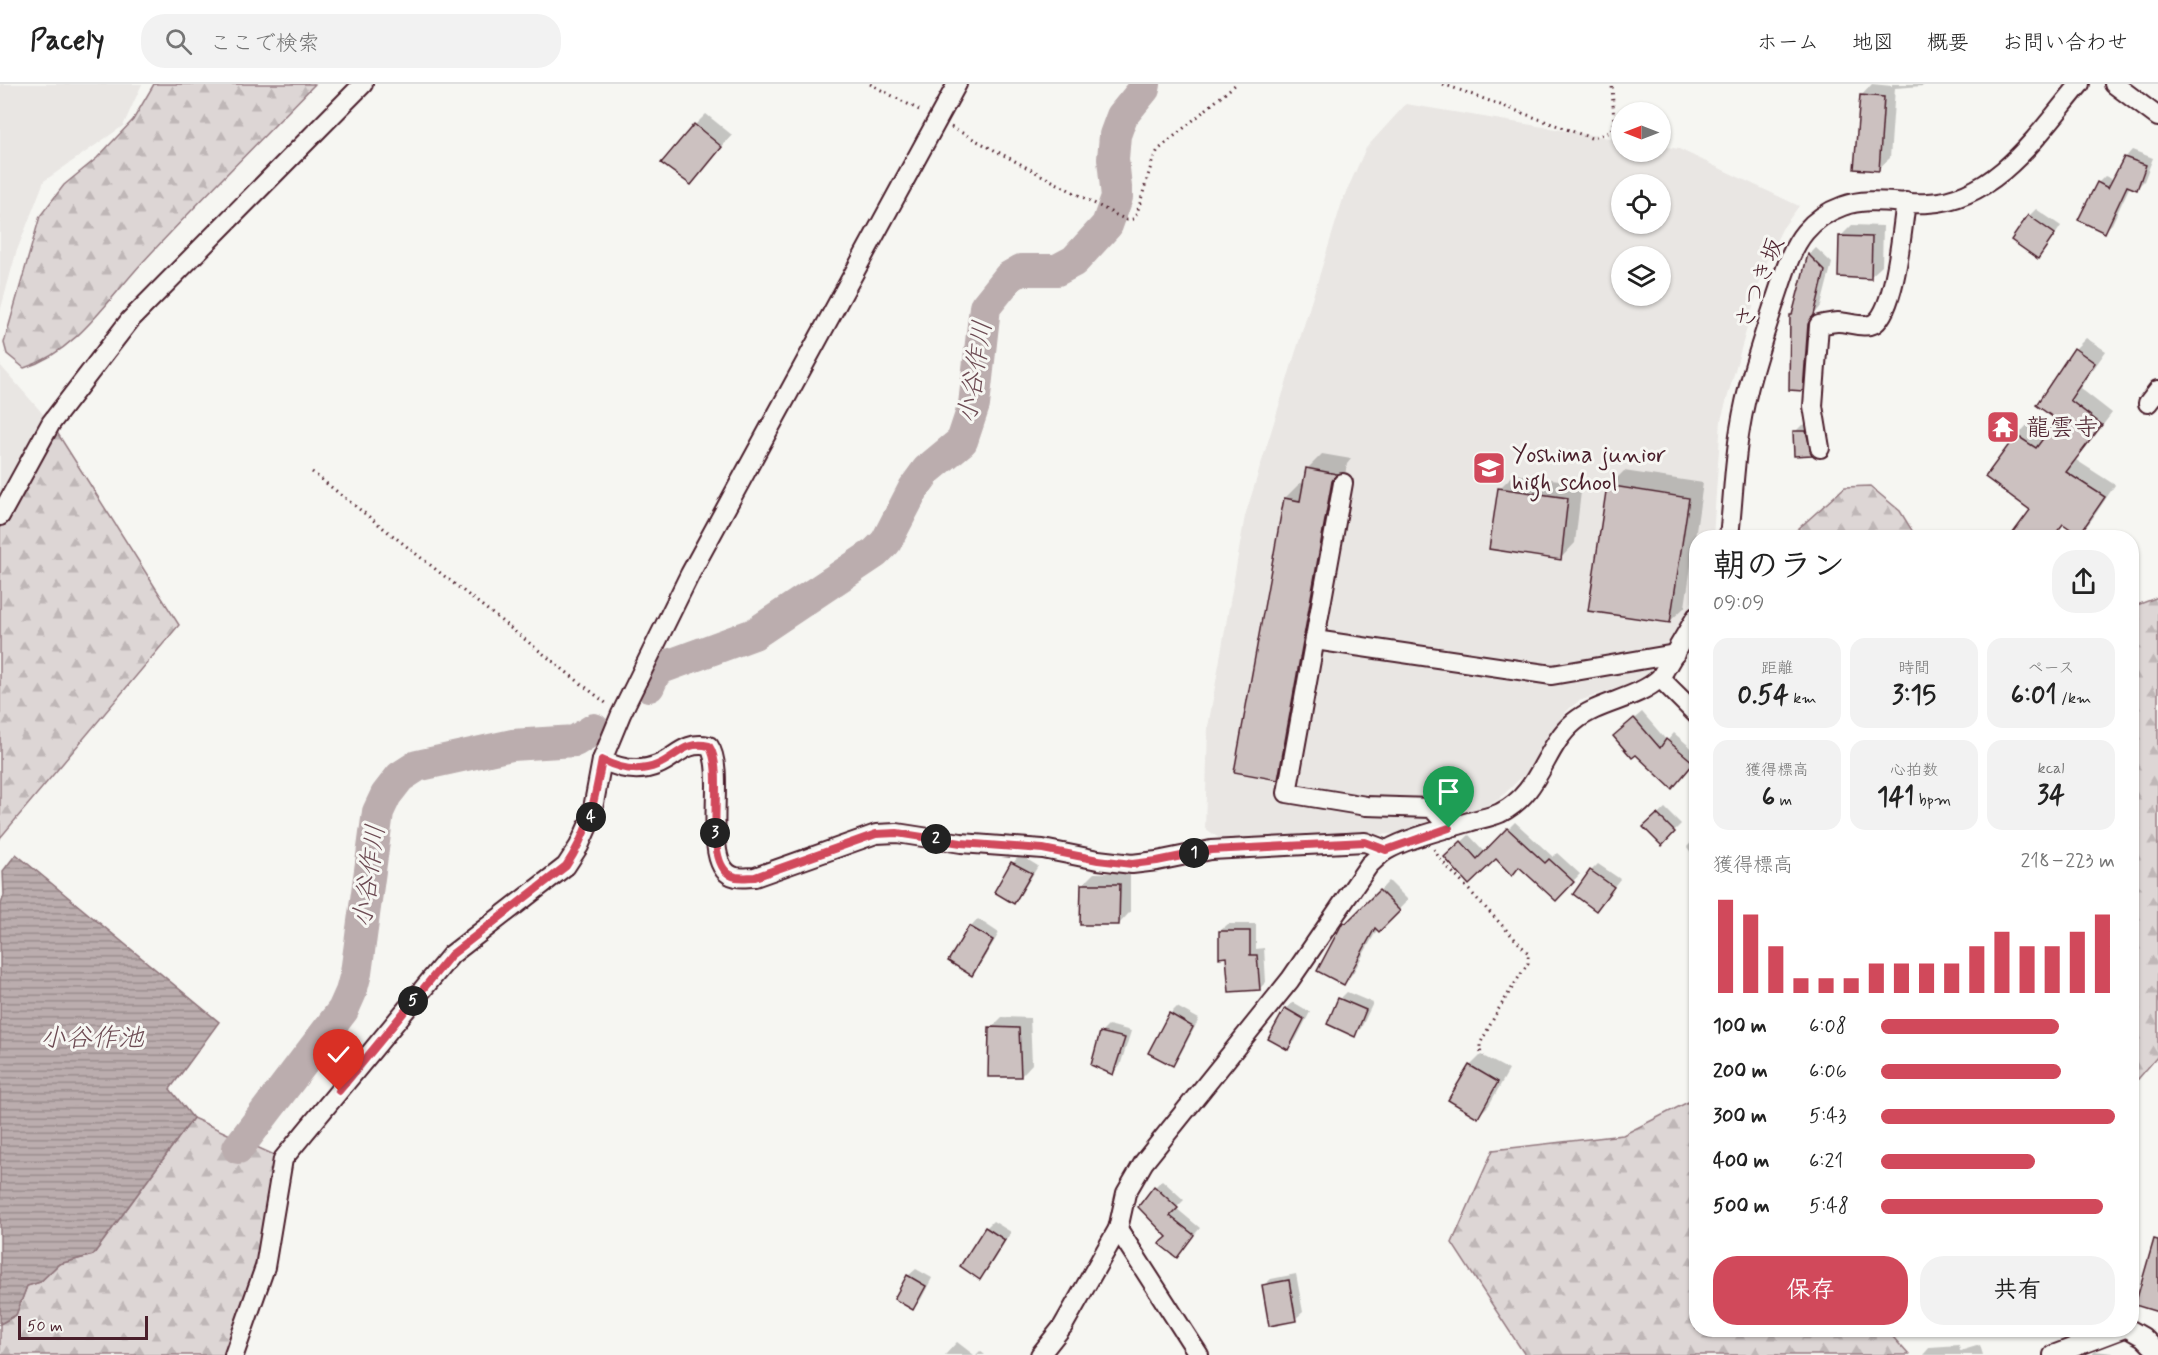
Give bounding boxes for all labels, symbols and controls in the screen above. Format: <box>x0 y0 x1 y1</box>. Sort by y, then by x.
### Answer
search box <box>141 14 561 68</box>
text: Pacely <box>30 23 105 60</box>
icon: search <box>162 25 195 58</box>
text: ホーム <box>1757 29 1819 57</box>
text: 地図 <box>1852 29 1894 57</box>
text: 概要 <box>1927 29 1969 57</box>
text: お問い合わせ <box>2002 29 2128 57</box>
text: ここで検索 <box>210 30 320 58</box>
north arrow <box>1611 102 1671 162</box>
map controls <box>1611 102 1671 306</box>
button: locate <box>1611 174 1671 234</box>
street label: さつき坂 <box>1729 233 1792 334</box>
button: layers <box>1611 246 1671 306</box>
water label: 小谷作川 <box>951 318 1001 426</box>
temple icon: 龍雲寺 <box>1985 409 2021 445</box>
place label: 龍雲寺 <box>2026 413 2098 444</box>
place label: Yoshima junior high school <box>1512 440 1666 502</box>
school or university icon: Yoshima junior high school <box>1471 450 1507 486</box>
text: 朝のラン <box>1713 545 1845 589</box>
button: share <box>2052 550 2115 613</box>
text: 09:09 <box>1713 590 1765 617</box>
text: 距離 <box>1761 658 1793 679</box>
text: 時間 <box>1898 658 1930 679</box>
text: ペース <box>2027 658 2075 679</box>
text: 0.54 <box>1738 679 1789 713</box>
text: 3:15 <box>1892 679 1936 713</box>
text: 6:01 <box>2011 679 2057 713</box>
text: km <box>1789 688 1817 709</box>
text: /km <box>2057 688 2091 709</box>
text: kcal <box>2038 758 2064 779</box>
text: 獲得標高 <box>1745 760 1809 781</box>
text: 心拍数 <box>1890 760 1938 781</box>
pin <box>1423 766 1474 828</box>
icon: arrive <box>1432 775 1465 808</box>
text: 34 <box>2037 779 2065 813</box>
text: 6 <box>1762 781 1775 815</box>
text: 141 <box>1877 781 1914 815</box>
text: m <box>1775 790 1792 811</box>
text: bpm <box>1914 790 1951 811</box>
pin: 4 <box>576 802 606 832</box>
text: 4 <box>586 806 596 827</box>
pin: 3 <box>700 818 730 848</box>
water label: 小谷作川 <box>346 822 394 930</box>
text: 3 <box>711 822 719 843</box>
pin: 2 <box>921 824 951 854</box>
text: 2 <box>932 828 940 849</box>
pin: 1 <box>1179 838 1209 868</box>
text: 1 <box>1190 842 1198 863</box>
text: 218–223 m <box>2021 848 2115 875</box>
text: 獲得標高 <box>1713 852 1793 879</box>
pin: 5 <box>398 986 428 1016</box>
text: 5 <box>408 990 418 1011</box>
text: 100 m <box>1713 1013 1767 1040</box>
text: 6:08 <box>1809 1013 1847 1040</box>
water label: 小谷作池 <box>40 1022 145 1056</box>
pin <box>313 1029 364 1091</box>
icon: check <box>322 1038 355 1071</box>
text: 200 m <box>1713 1058 1768 1085</box>
text: 6:06 <box>1809 1058 1847 1085</box>
text: 300 m <box>1713 1103 1767 1130</box>
text: 5:43 <box>1809 1103 1846 1130</box>
text: 400 m <box>1713 1148 1769 1175</box>
text: 6:21 <box>1809 1148 1843 1175</box>
text: 500 m <box>1713 1193 1770 1220</box>
text: 5:48 <box>1809 1193 1849 1220</box>
button: 保存 <box>1713 1256 1908 1325</box>
button: 共有 <box>1920 1256 2115 1325</box>
scale bar <box>18 1313 148 1340</box>
text: 50 m <box>27 1316 63 1337</box>

